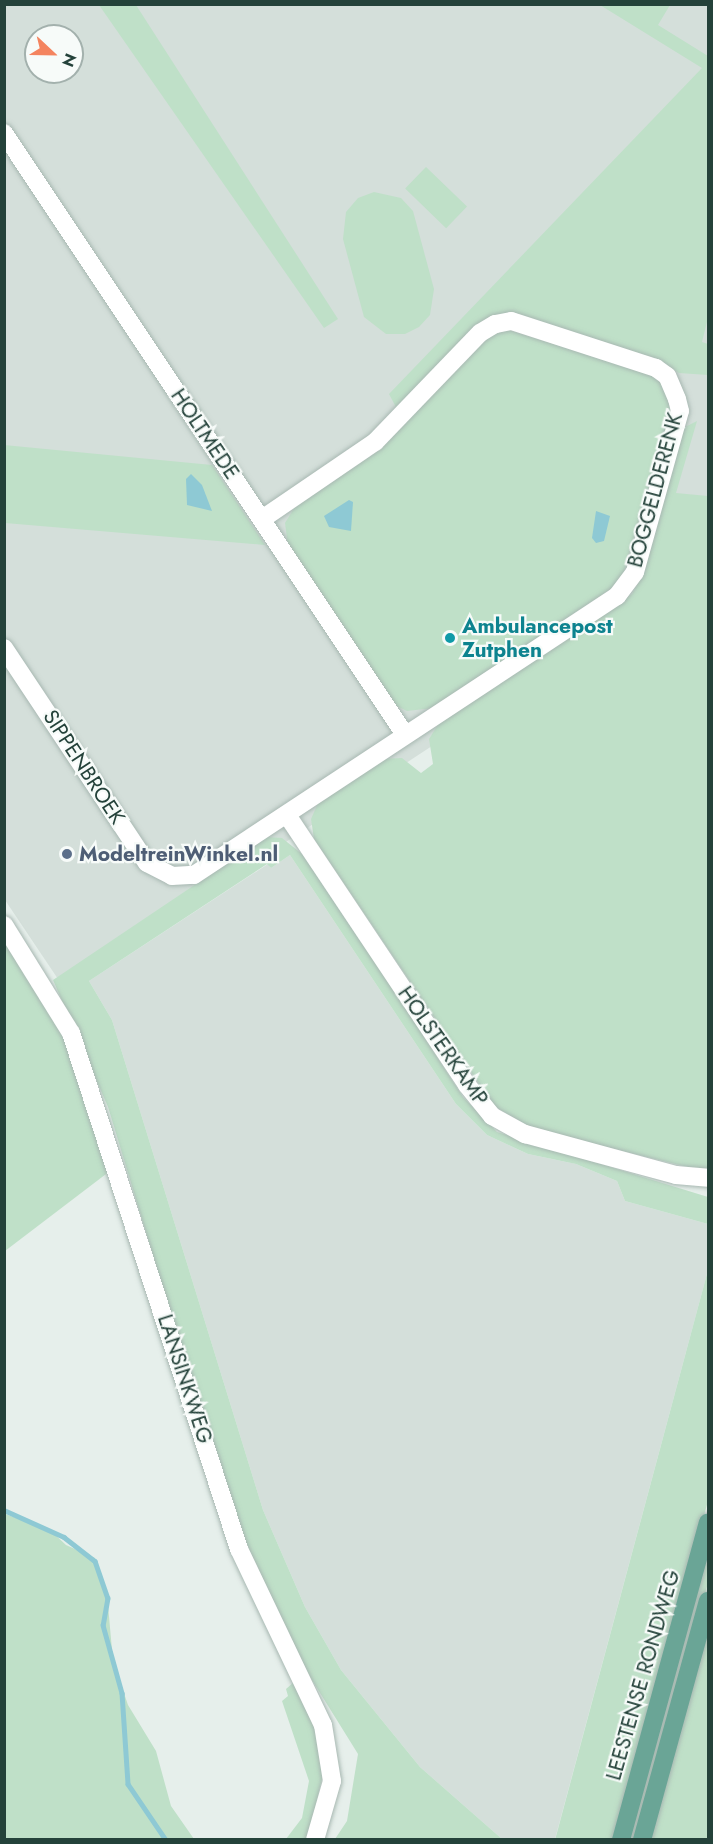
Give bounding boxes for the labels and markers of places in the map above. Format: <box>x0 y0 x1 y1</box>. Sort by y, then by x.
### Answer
place label: Ambulancepost Zutphen <box>462 613 613 663</box>
marker: Ambulancepost Zutphen <box>443 631 457 645</box>
place label: ModeltreinWinkel.nl <box>79 841 278 867</box>
marker: ModeltreinWinkel.nl <box>60 847 74 861</box>

